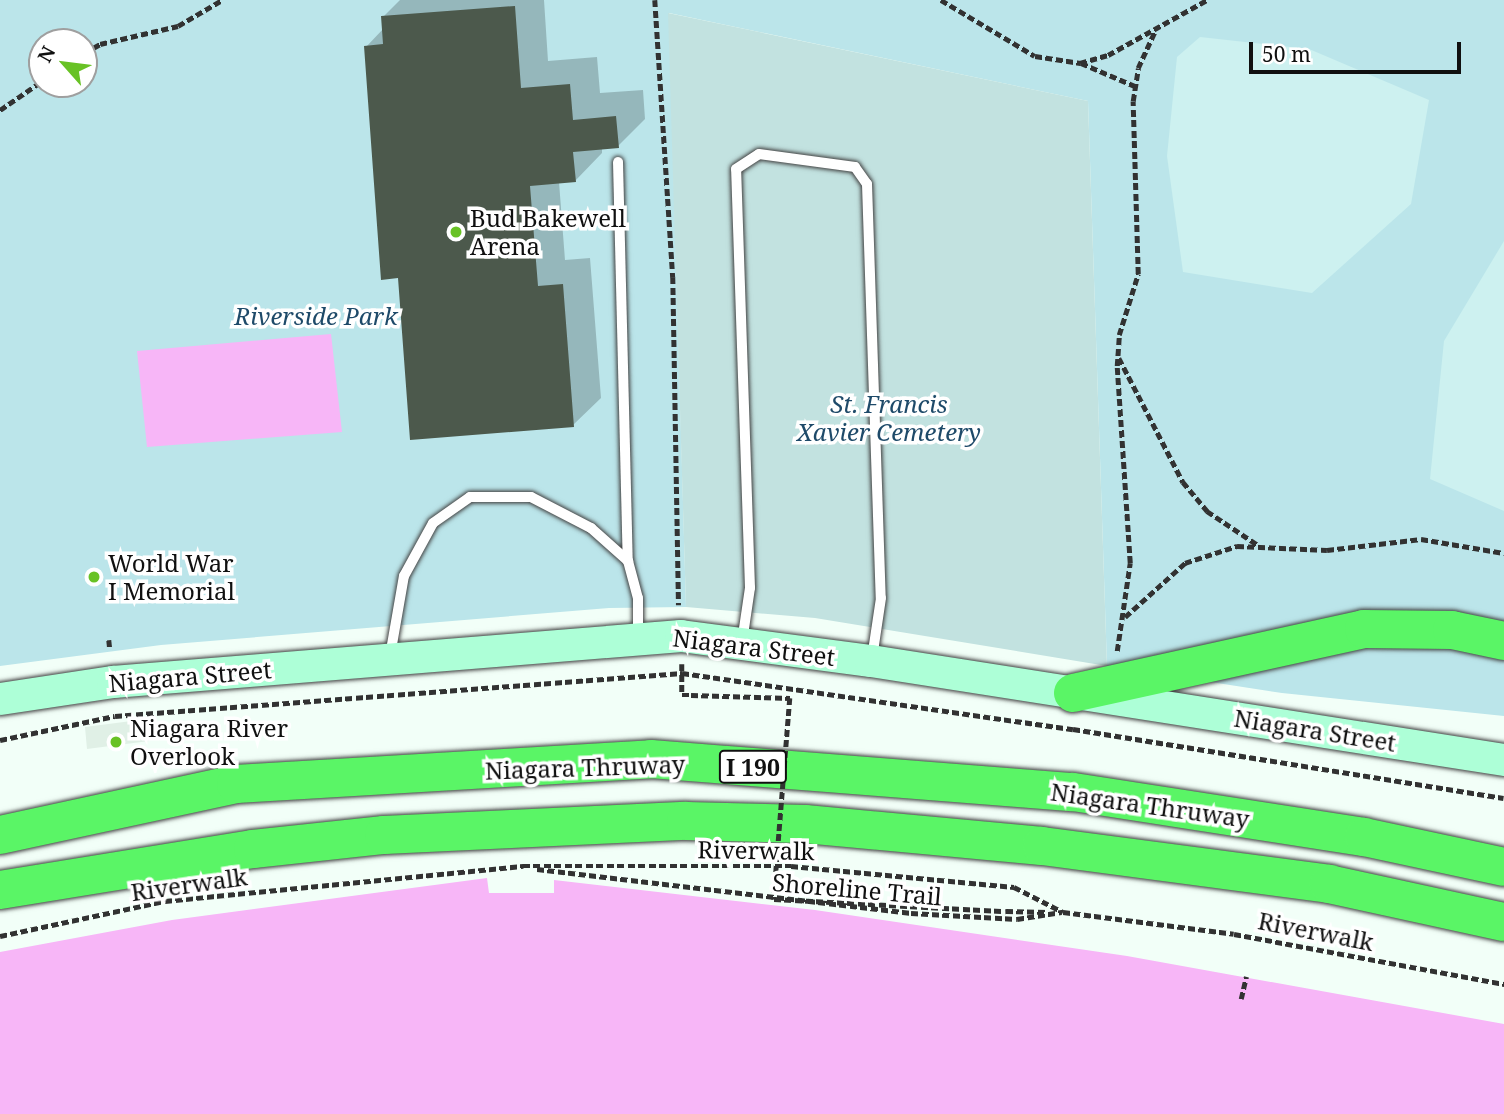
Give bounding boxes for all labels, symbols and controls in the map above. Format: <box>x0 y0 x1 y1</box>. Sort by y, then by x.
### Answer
north arrow <box>28 28 98 98</box>
scale bar <box>1252 28 1464 72</box>
text: 50 m <box>1262 40 1311 68</box>
text: N <box>31 41 61 67</box>
place label: Bud Bakewell Arena <box>470 204 626 260</box>
marker: Bud Bakewell Arena <box>448 224 464 240</box>
park label: Riverside Park <box>234 302 398 330</box>
park label: St. Francis Xavier Cemetery <box>797 390 981 446</box>
place label: World War I Memorial <box>108 549 235 605</box>
marker: World War I Memorial <box>86 569 102 585</box>
street label: Niagara Street <box>671 623 837 671</box>
street label: Niagara Street <box>107 655 273 697</box>
street label: Niagara Street <box>1232 703 1398 757</box>
place label: Niagara River Overlook <box>130 714 288 770</box>
marker: Niagara River Overlook <box>108 734 124 750</box>
road number: I 190 <box>718 748 788 786</box>
street label: Niagara Thruway <box>484 749 686 785</box>
street label: Niagara Thruway <box>1049 777 1251 833</box>
street label: Riverwalk <box>697 835 815 865</box>
street label: Riverwalk <box>129 862 249 906</box>
street label: Shoreline Trail <box>771 867 943 911</box>
street label: Riverwalk <box>1256 906 1376 956</box>

